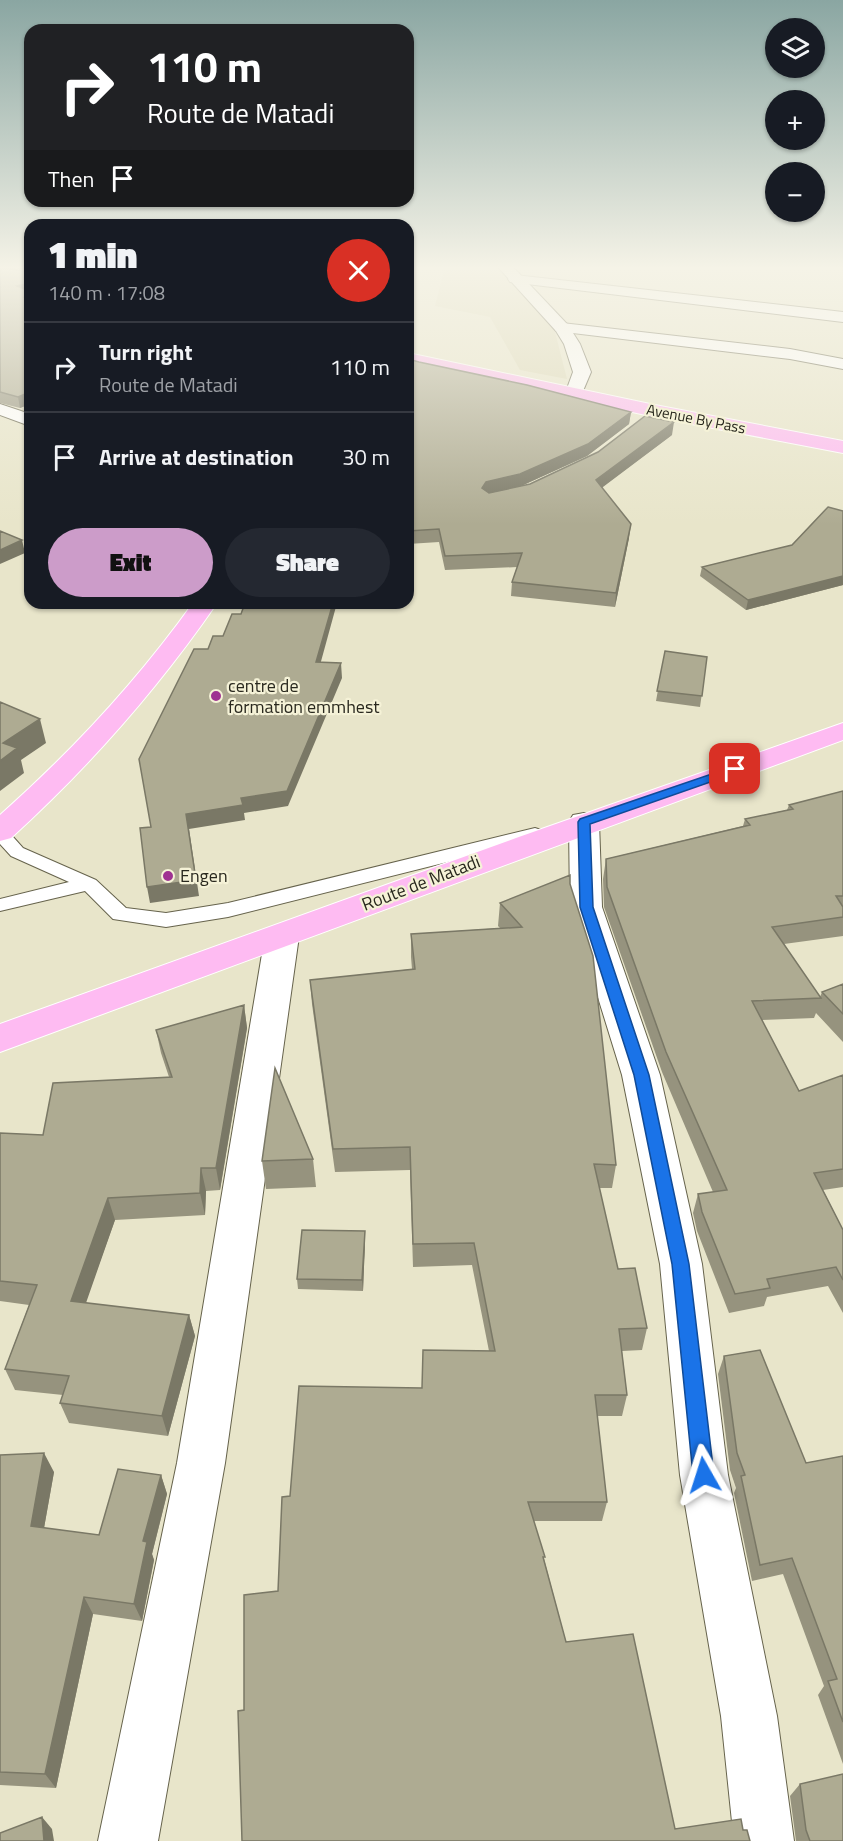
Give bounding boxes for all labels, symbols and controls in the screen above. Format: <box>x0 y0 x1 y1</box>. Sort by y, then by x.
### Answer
map controls <box>765 18 825 222</box>
button: layers <box>765 18 825 78</box>
text: 110 m <box>147 34 262 98</box>
icon: right <box>48 48 126 126</box>
button: + <box>765 90 825 150</box>
text: Route de Matadi <box>147 92 334 133</box>
text: Then <box>48 162 94 196</box>
icon: arrive <box>106 162 139 195</box>
button: − <box>765 162 825 222</box>
text: 1 min <box>48 227 137 282</box>
button: close <box>327 239 390 302</box>
text: 140 m · 17:08 <box>48 277 165 308</box>
text: Turn right <box>99 335 193 369</box>
text: 110 m <box>330 350 390 384</box>
icon: right <box>48 351 81 384</box>
text: Route de Matadi <box>99 369 238 400</box>
street label: Avenue By Pass <box>645 398 748 439</box>
text: Arrive at destination <box>99 440 294 474</box>
text: 30 m <box>342 440 390 474</box>
icon: arrive <box>48 441 81 474</box>
button: Exit <box>48 528 213 597</box>
button: Share <box>225 528 390 597</box>
place label: centre de formation emmhest <box>228 672 380 720</box>
marker: centre de formation emmhest <box>209 689 223 703</box>
pin <box>709 743 760 794</box>
icon: arrive <box>718 752 751 785</box>
street label: Route de Matadi <box>358 848 484 918</box>
place label: Engen <box>180 862 228 889</box>
marker: Engen <box>161 869 175 883</box>
position arrow <box>672 1443 736 1507</box>

